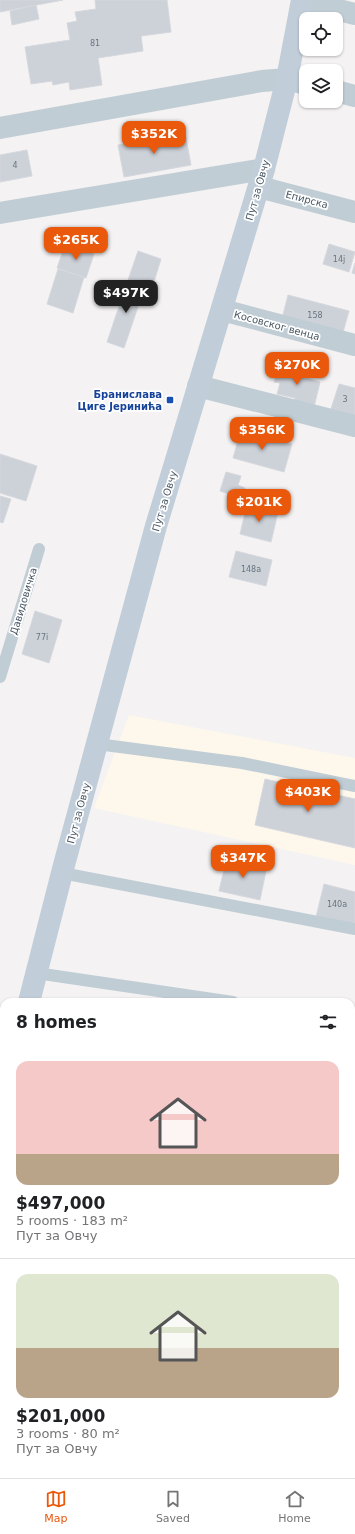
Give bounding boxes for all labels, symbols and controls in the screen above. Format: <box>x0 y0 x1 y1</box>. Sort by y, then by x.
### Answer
map controls <box>299 12 343 108</box>
button: locate <box>299 12 343 56</box>
house number: 81 <box>90 39 100 48</box>
button: layers <box>299 64 343 108</box>
pin: $352K <box>126 121 182 155</box>
text: $352K <box>131 126 177 141</box>
street label: Пут за Овчу <box>244 158 271 222</box>
house number: 4 <box>12 161 18 170</box>
street label: Епирска <box>284 189 329 210</box>
pin: $265K <box>48 227 104 261</box>
text: $265K <box>53 232 99 247</box>
house number: 14j <box>333 255 345 264</box>
pin: $497K <box>98 280 154 314</box>
text: $497K <box>103 285 149 300</box>
street label: Косовског венца <box>233 309 321 342</box>
house number: 158 <box>307 311 323 320</box>
pin: $270K <box>269 352 325 386</box>
text: $270K <box>274 357 320 372</box>
place label: Бранислава Циге Јеринића <box>78 389 162 412</box>
marker: Бранислава Циге Јеринића <box>165 395 175 405</box>
house number: 3 <box>342 395 348 404</box>
pin: $356K <box>234 417 290 451</box>
text: $356K <box>239 422 285 437</box>
street label: Пут за Овчу <box>150 470 179 533</box>
pin: $201K <box>231 489 287 523</box>
text: $201K <box>236 494 282 509</box>
house number: 148a <box>241 565 261 574</box>
street label: Давидовичка <box>8 566 39 636</box>
house number: 77i <box>36 633 48 642</box>
pin: $403K <box>280 779 336 813</box>
street label: Пут за Овчу <box>65 781 92 845</box>
text: $403K <box>285 784 331 799</box>
pin: $347K <box>215 845 271 879</box>
text: $347K <box>220 850 266 865</box>
house number: 140a <box>327 900 347 909</box>
icon: filters <box>317 1011 339 1033</box>
text: 8 homes <box>16 1012 97 1032</box>
icon: home <box>142 1087 214 1159</box>
text: $497,000 <box>16 1193 105 1213</box>
text: 5 rooms · 183 m² <box>16 1213 128 1228</box>
text: Пут за Овчу <box>16 1228 97 1243</box>
icon: home <box>142 1300 214 1372</box>
text: $201,000 <box>16 1406 105 1426</box>
text: 3 rooms · 80 m² <box>16 1426 120 1441</box>
text: Пут за Овчу <box>16 1441 97 1456</box>
tab: Map <box>44 1488 67 1525</box>
tab: Saved <box>156 1488 190 1525</box>
tab: Home <box>278 1488 311 1525</box>

